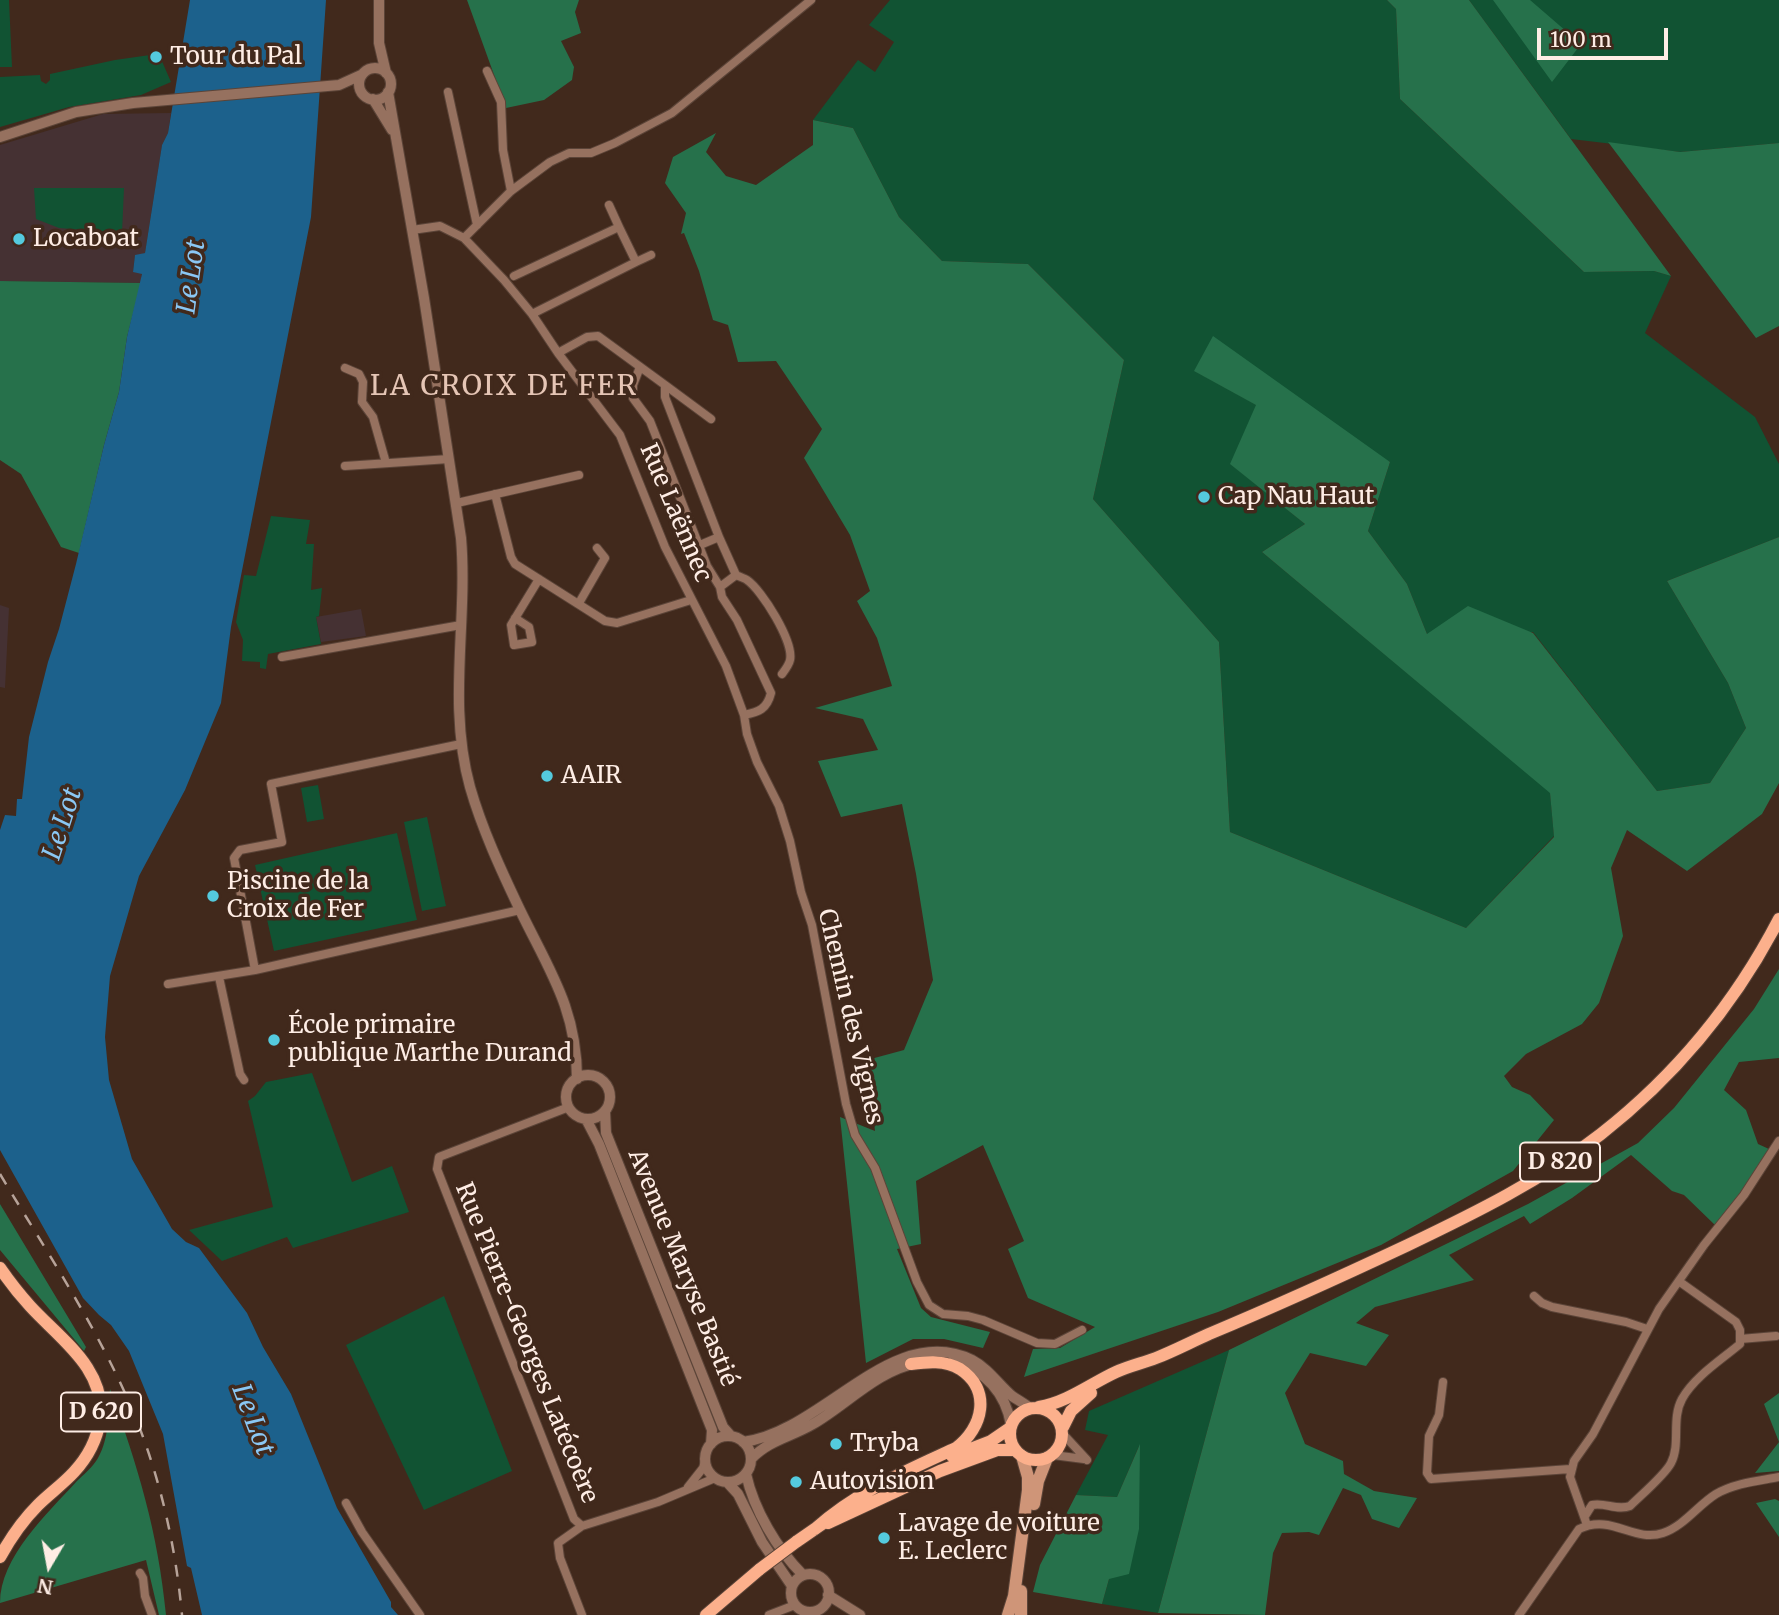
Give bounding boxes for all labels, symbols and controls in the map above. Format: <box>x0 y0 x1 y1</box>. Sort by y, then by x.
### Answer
scale bar <box>1541 14 1672 58</box>
text: 100 m <box>1550 26 1612 53</box>
place label: Tour du Pal <box>170 43 302 71</box>
marker: Tour du Pal <box>148 49 164 65</box>
place label: Locaboat <box>33 225 139 253</box>
marker: Locaboat <box>11 231 27 247</box>
water label: Le Lot <box>171 238 213 316</box>
district label: LA CROIX DE FER <box>372 370 636 404</box>
street label: Rue Laënnec <box>633 439 717 587</box>
place label: Cap Nau Haut <box>1218 483 1374 511</box>
marker: Cap Nau Haut <box>1196 489 1212 505</box>
place label: AAIR <box>561 762 622 790</box>
marker: AAIR <box>539 768 555 784</box>
water label: Le Lot <box>37 784 89 864</box>
place label: Piscine de la Croix de Fer <box>227 868 369 924</box>
marker: Piscine de la Croix de Fer <box>205 888 221 904</box>
street label: Chemin des Vignes <box>811 906 889 1128</box>
place label: École primaire publique Marthe Durand <box>288 1012 572 1068</box>
marker: École primaire publique Marthe Durand <box>266 1032 282 1048</box>
road number: D 820 <box>1520 1142 1600 1182</box>
street label: Avenue Maryse Bastié <box>621 1145 743 1391</box>
street label: Rue Pierre-Georges Latécoère <box>448 1179 604 1507</box>
water label: Le Lot <box>224 1380 280 1460</box>
road number: D 620 <box>61 1392 141 1432</box>
place label: Tryba <box>850 1430 919 1458</box>
marker: Tryba <box>828 1436 844 1452</box>
place label: Autovision <box>810 1468 935 1496</box>
marker: Autovision <box>788 1474 804 1490</box>
place label: Lavage de voiture E. Leclerc <box>898 1510 1100 1566</box>
marker: Lavage de voiture E. Leclerc <box>876 1530 892 1546</box>
north arrow <box>14 1531 84 1601</box>
text: N <box>36 1574 55 1600</box>

